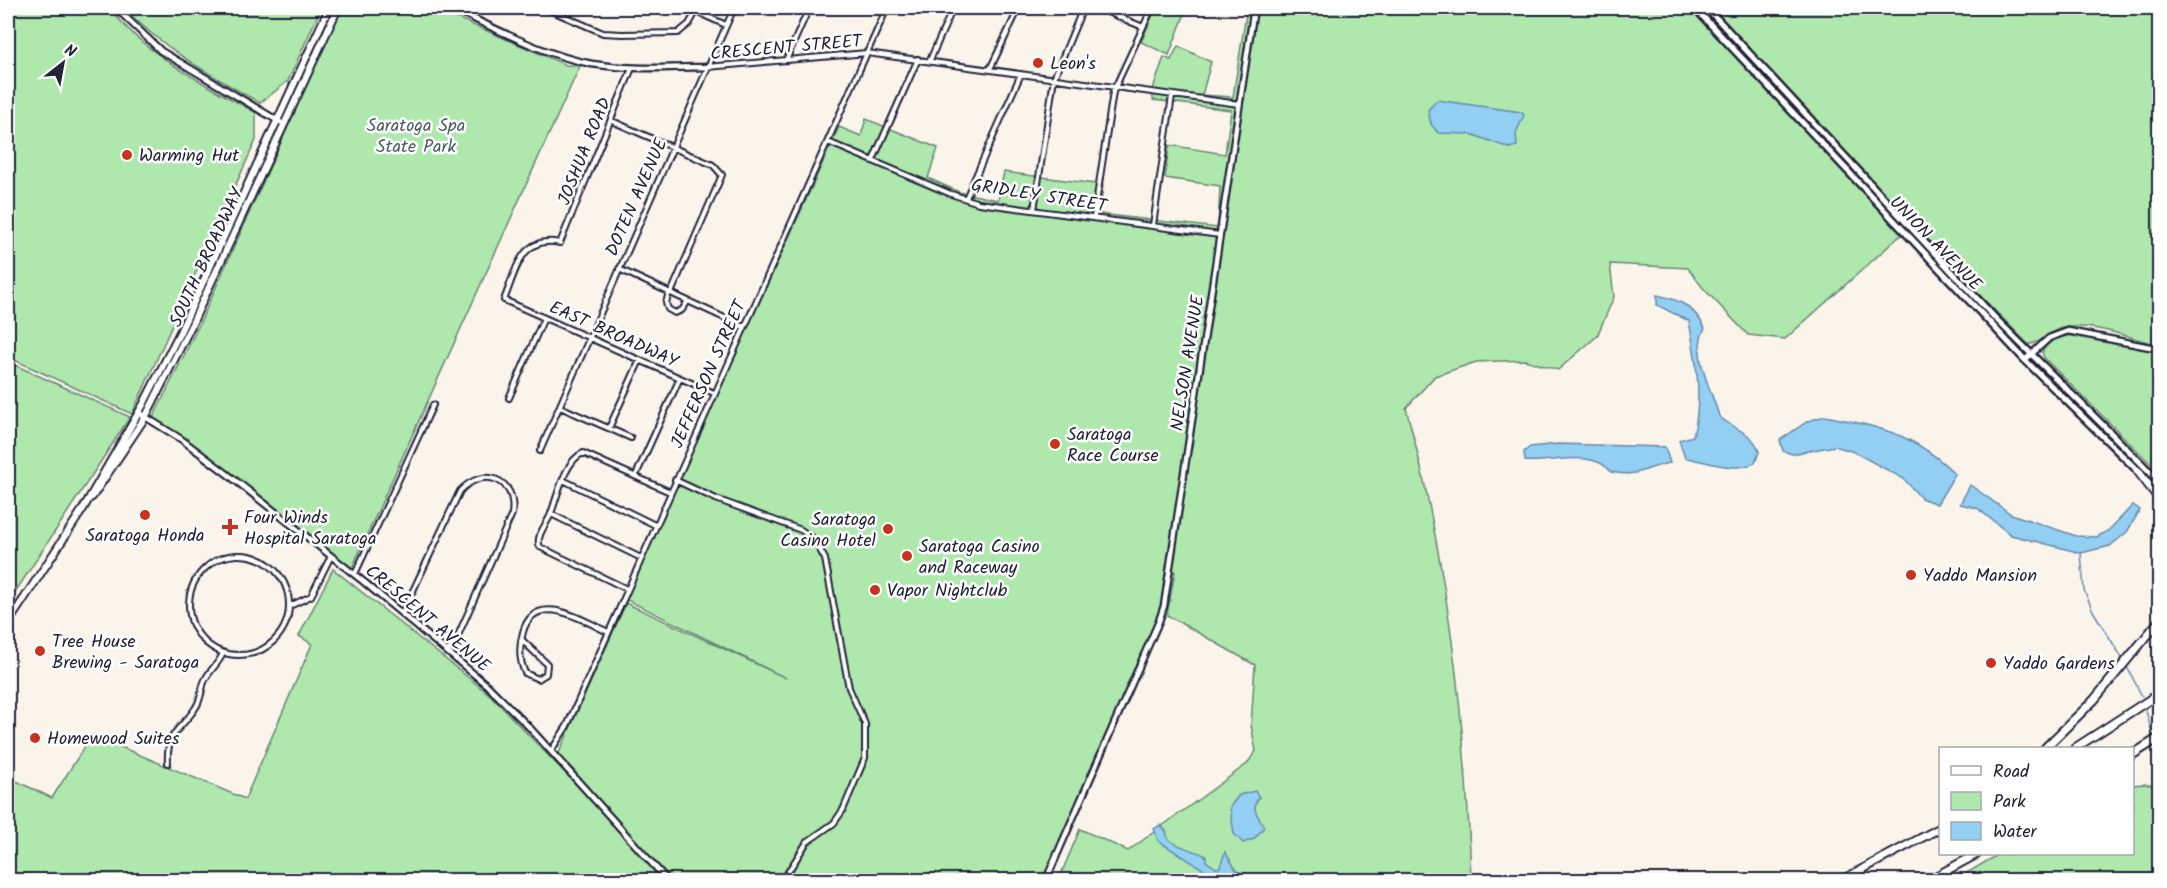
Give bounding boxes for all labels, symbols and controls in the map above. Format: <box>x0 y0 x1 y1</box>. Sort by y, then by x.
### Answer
street label: CRESCENT STREET <box>709 27 865 70</box>
north arrow <box>33 33 93 93</box>
text: N <box>59 38 81 65</box>
place label: Leon's <box>1050 50 1096 79</box>
marker: Leon's <box>1031 56 1045 70</box>
street label: JOSHUA ROAD <box>551 93 620 210</box>
park label: Saratoga Spa State Park <box>367 112 465 162</box>
street label: DOTEN AVENUE <box>598 133 677 261</box>
place label: Warming Hut <box>139 142 240 171</box>
marker: Warming Hut <box>120 148 134 162</box>
street label: GRIDLEY STREET <box>969 171 1110 222</box>
street label: SOUTH BROADWAY <box>162 182 253 332</box>
street label: UNION AVENUE <box>1882 190 1989 299</box>
street label: NELSON AVENUE <box>1163 293 1214 433</box>
street label: EAST BROADWAY <box>544 294 683 377</box>
street label: JEFFERSON STREET <box>664 295 756 453</box>
place label: Saratoga Race Course <box>1067 421 1159 471</box>
marker: Saratoga Race Course <box>1048 437 1062 451</box>
place label: Four Winds Hospital Saratoga <box>244 504 376 554</box>
place label: Saratoga Casino Hotel <box>780 506 877 556</box>
marker: Saratoga Honda <box>138 508 152 522</box>
marker: Four Winds Hospital Saratoga <box>221 518 239 536</box>
place label: Saratoga Honda <box>86 522 204 551</box>
marker: Saratoga Casino Hotel <box>881 522 895 536</box>
place label: Saratoga Casino and Raceway <box>919 533 1040 583</box>
marker: Saratoga Casino and Raceway <box>900 549 914 563</box>
street label: CRESCENT AVENUE <box>358 558 497 681</box>
place label: Yaddo Mansion <box>1923 562 2037 591</box>
marker: Yaddo Mansion <box>1904 568 1918 582</box>
place label: Vapor Nightclub <box>887 577 1008 606</box>
marker: Vapor Nightclub <box>868 583 882 597</box>
place label: Tree House Brewing - Saratoga <box>52 628 199 678</box>
marker: Tree House Brewing - Saratoga <box>33 644 47 658</box>
place label: Yaddo Gardens <box>2003 650 2115 679</box>
marker: Yaddo Gardens <box>1984 656 1998 670</box>
place label: Homewood Suites <box>47 725 180 754</box>
marker: Homewood Suites <box>28 731 42 745</box>
legend <box>1939 747 2134 855</box>
text: Road <box>1993 758 2030 787</box>
text: Park <box>1993 788 2026 817</box>
text: Water <box>1993 818 2038 847</box>

